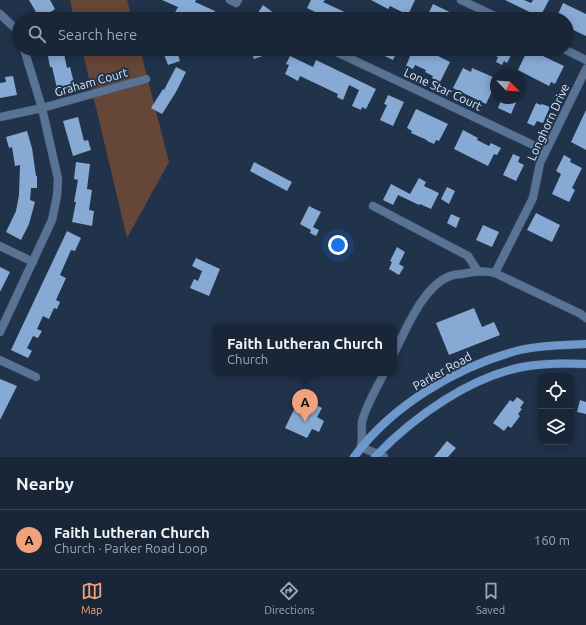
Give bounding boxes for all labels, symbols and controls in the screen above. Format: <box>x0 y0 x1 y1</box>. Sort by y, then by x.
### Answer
search box <box>12 12 574 56</box>
icon: search <box>26 23 48 45</box>
text: Search here <box>58 26 137 43</box>
street label: Graham Court <box>53 65 129 99</box>
street label: Lone Star Court <box>402 65 484 113</box>
north arrow <box>490 68 526 104</box>
street label: Longhorn Drive <box>525 82 571 162</box>
your location <box>328 235 348 255</box>
popup <box>213 324 397 376</box>
text: Faith Lutheran Church <box>227 335 383 352</box>
street label: Parker Road <box>410 350 474 392</box>
text: Church <box>227 352 268 366</box>
map controls <box>538 373 574 445</box>
button: locate <box>538 373 574 409</box>
pin: A <box>292 389 318 422</box>
button: layers <box>538 409 574 445</box>
text: Nearby <box>16 474 74 493</box>
text: Faith Lutheran Church <box>54 524 210 541</box>
text: A <box>24 533 34 547</box>
text: 160 m <box>534 533 570 547</box>
text: Church · Parker Road Loop <box>54 541 207 555</box>
tab: Map <box>81 580 103 616</box>
tab: Directions <box>264 580 314 616</box>
tab: Saved <box>476 580 505 616</box>

